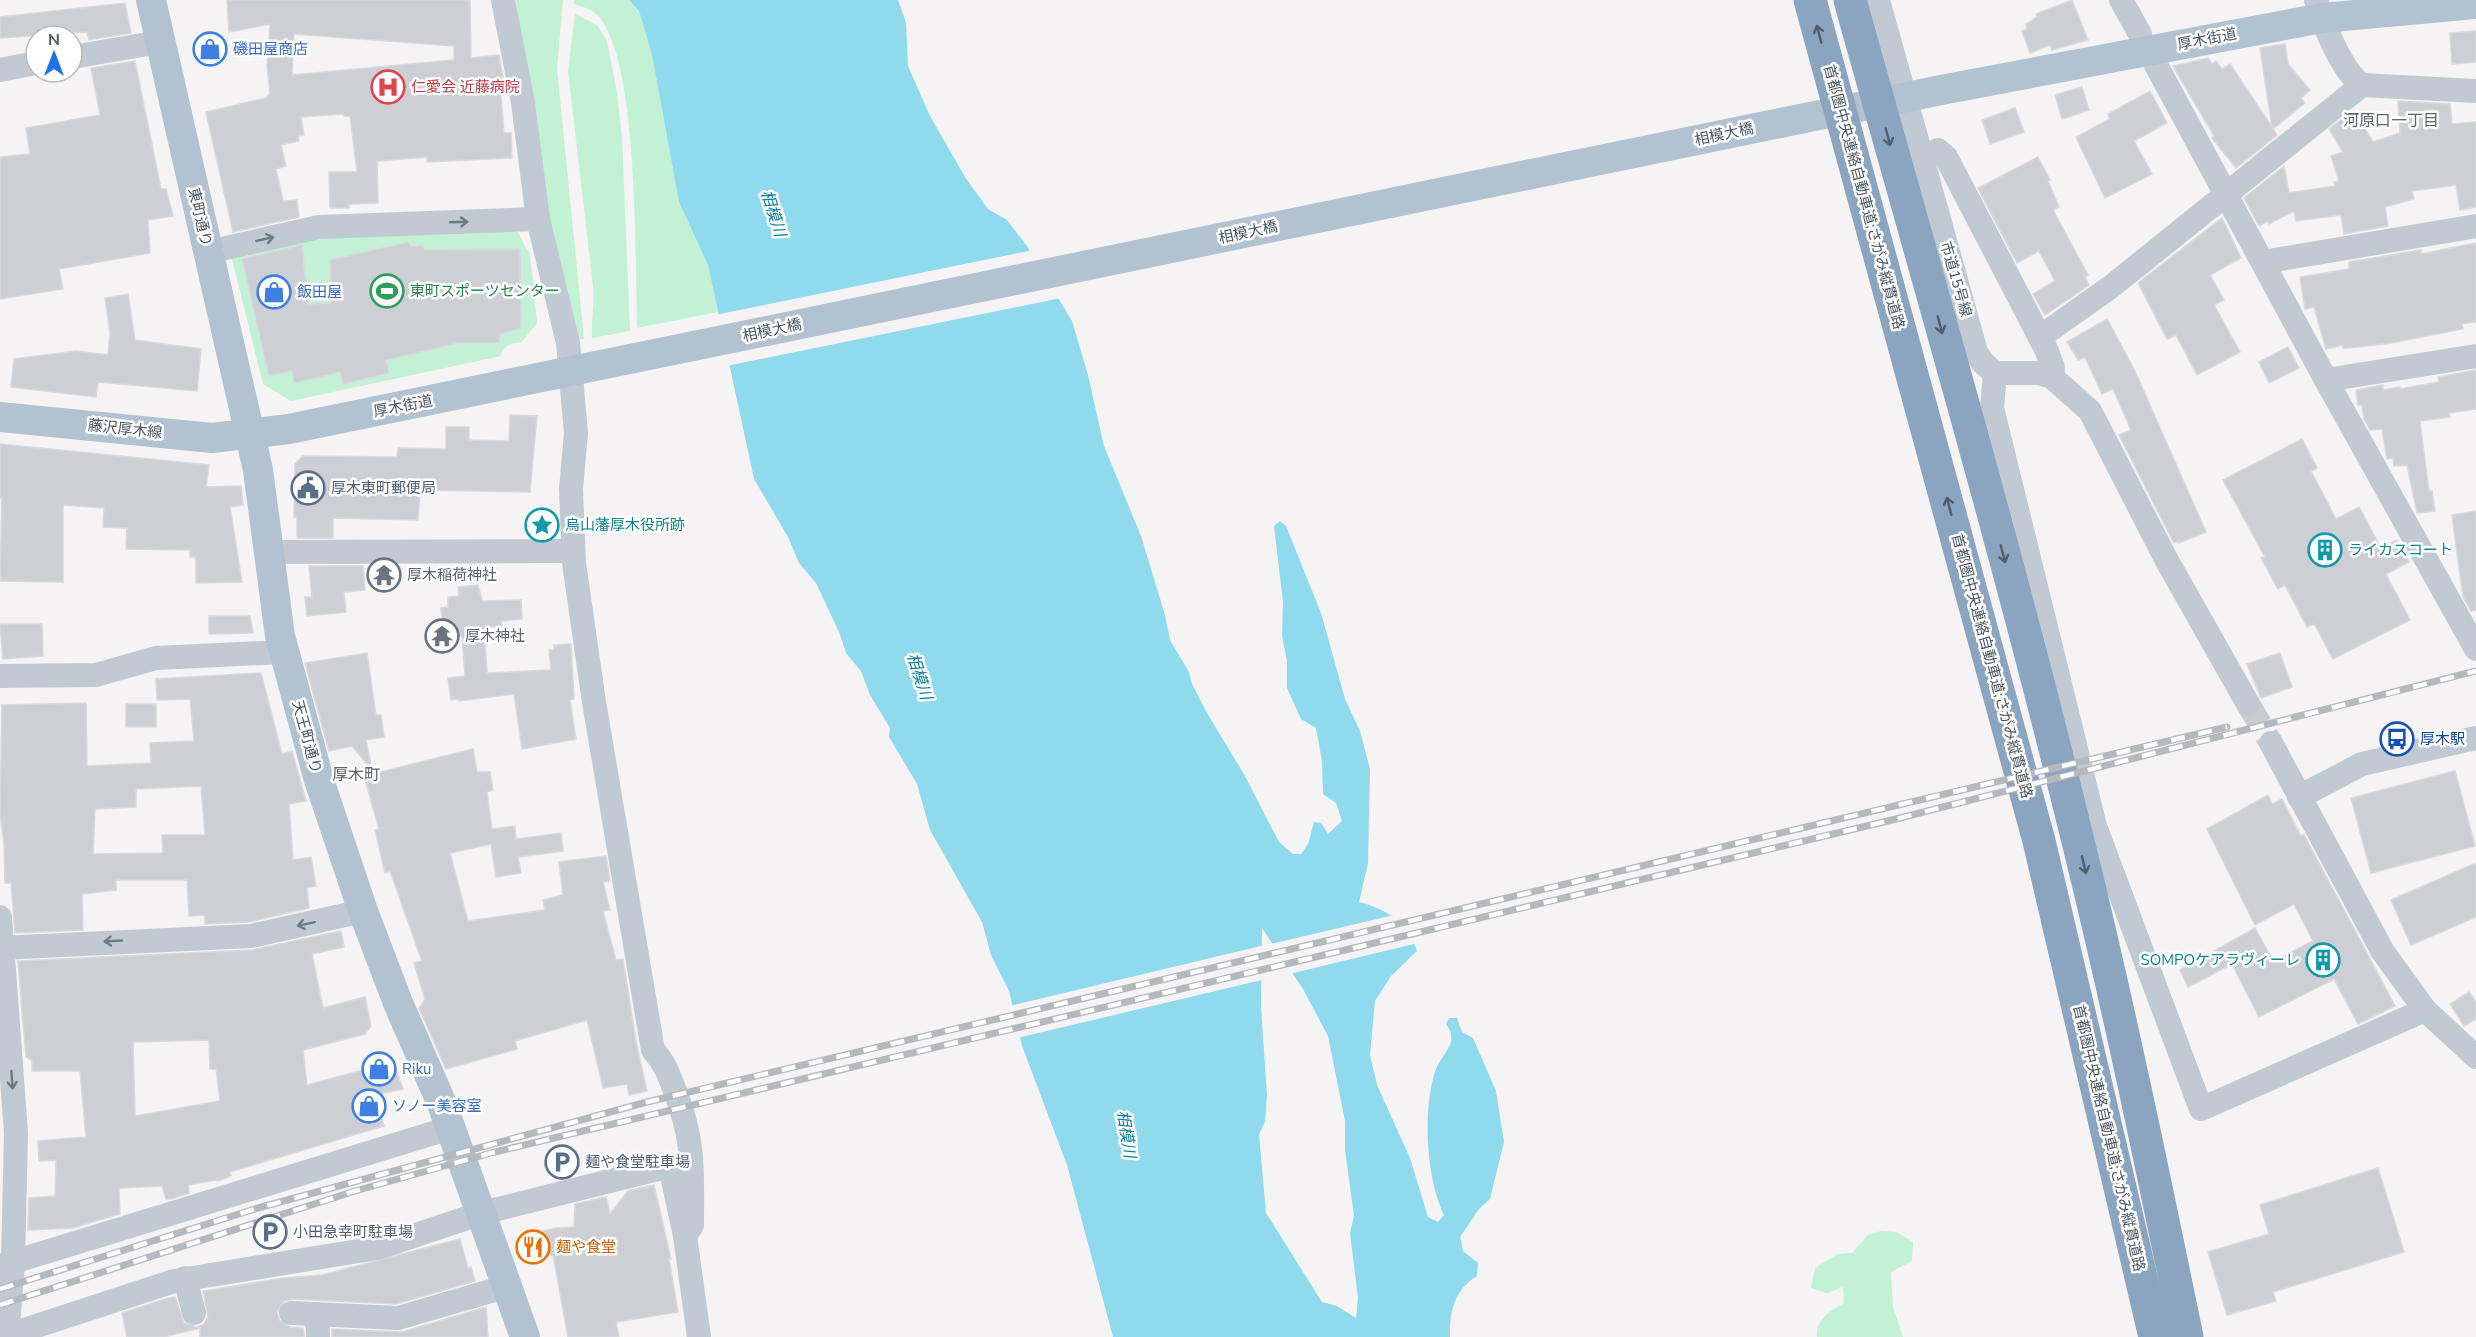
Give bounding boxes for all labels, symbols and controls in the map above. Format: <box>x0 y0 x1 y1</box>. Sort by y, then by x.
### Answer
street label: 厚木街道 <box>2176 23 2238 55</box>
north arrow <box>24 24 84 84</box>
one-way arrow <box>1813 25 1824 44</box>
text: N <box>48 29 60 51</box>
shop icon: 磯田屋商店 <box>192 31 228 67</box>
place label: 磯田屋商店 <box>233 39 308 59</box>
street label: 首都圏中央連絡自動車道;さがみ縦貫道路 <box>1819 62 1909 332</box>
hospital icon: 仁愛会 近藤病院 <box>370 69 406 105</box>
place label: 仁愛会 近藤病院 <box>411 77 520 97</box>
district label: 河原口一丁目 <box>2343 110 2439 132</box>
street label: 相模大橋 <box>1693 118 1755 150</box>
one-way arrow <box>1883 127 1894 146</box>
street label: 東町通り <box>184 186 216 248</box>
water label: 相模川 <box>755 187 792 241</box>
one-way arrow <box>448 216 468 227</box>
street label: 相模大橋 <box>1217 216 1279 248</box>
one-way arrow <box>256 232 275 244</box>
street label: 市道15号線 <box>1936 239 1976 319</box>
sports icon: 東町スポーツセンター <box>369 273 405 309</box>
shop icon: 飯田屋 <box>256 274 292 310</box>
place label: 東町スポーツセンター <box>410 281 560 301</box>
place label: 飯田屋 <box>297 282 342 302</box>
street label: 相模大橋 <box>741 314 803 346</box>
one-way arrow <box>1935 315 1946 334</box>
street label: 厚木街道 <box>372 390 434 422</box>
street label: 藤沢厚木線 <box>87 415 163 443</box>
public building icon: 厚木東町郵便局 <box>290 470 326 506</box>
place label: 厚木東町郵便局 <box>331 478 436 498</box>
one-way arrow <box>1943 497 1954 516</box>
place icon: 烏山藩厚木役所跡 <box>524 507 560 543</box>
place label: 烏山藩厚木役所跡 <box>565 515 685 535</box>
street label: 首都圏中央連絡自動車道;さがみ縦貫道路 <box>1947 531 2037 801</box>
building icon: ライカスコート <box>2307 532 2343 568</box>
place label: ライカスコート <box>2348 540 2453 560</box>
one-way arrow <box>1998 544 2009 563</box>
temple icon: 厚木稲荷神社 <box>366 557 402 593</box>
place label: 厚木稲荷神社 <box>407 565 497 585</box>
temple icon: 厚木神社 <box>424 618 460 654</box>
place label: 厚木神社 <box>465 626 525 646</box>
water label: 相模川 <box>901 650 938 704</box>
street label: 天王町通り <box>288 698 326 776</box>
bus stop icon: 厚木駅 <box>2379 721 2415 757</box>
place label: 厚木駅 <box>2420 729 2465 749</box>
district label: 厚木町 <box>332 764 380 786</box>
one-way arrow <box>2078 855 2090 874</box>
one-way arrow <box>297 919 317 930</box>
one-way arrow <box>103 936 123 947</box>
building icon: SOMPOケアラヴィーレ <box>2305 942 2341 978</box>
place label: SOMPOケアラヴィーレ <box>2141 950 2300 970</box>
street label: 首都圏中央連絡自動車道;さがみ縦貫道路 <box>2069 1003 2149 1273</box>
shop icon: Riku <box>361 1051 397 1087</box>
place label: Riku <box>402 1059 431 1079</box>
one-way arrow <box>7 1069 18 1089</box>
shop icon: ソノー美容室 <box>351 1088 387 1124</box>
place label: ソノー美容室 <box>392 1096 482 1116</box>
water label: 相模川 <box>1111 1109 1141 1162</box>
parking icon: 麺や食堂駐車場 <box>544 1144 580 1180</box>
place label: 麺や食堂駐車場 <box>585 1152 690 1172</box>
parking icon: 小田急幸町駐車場 <box>252 1214 288 1250</box>
place label: 小田急幸町駐車場 <box>293 1222 413 1242</box>
restaurant icon: 麺や食堂 <box>515 1229 551 1265</box>
place label: 麺や食堂 <box>556 1237 616 1257</box>

